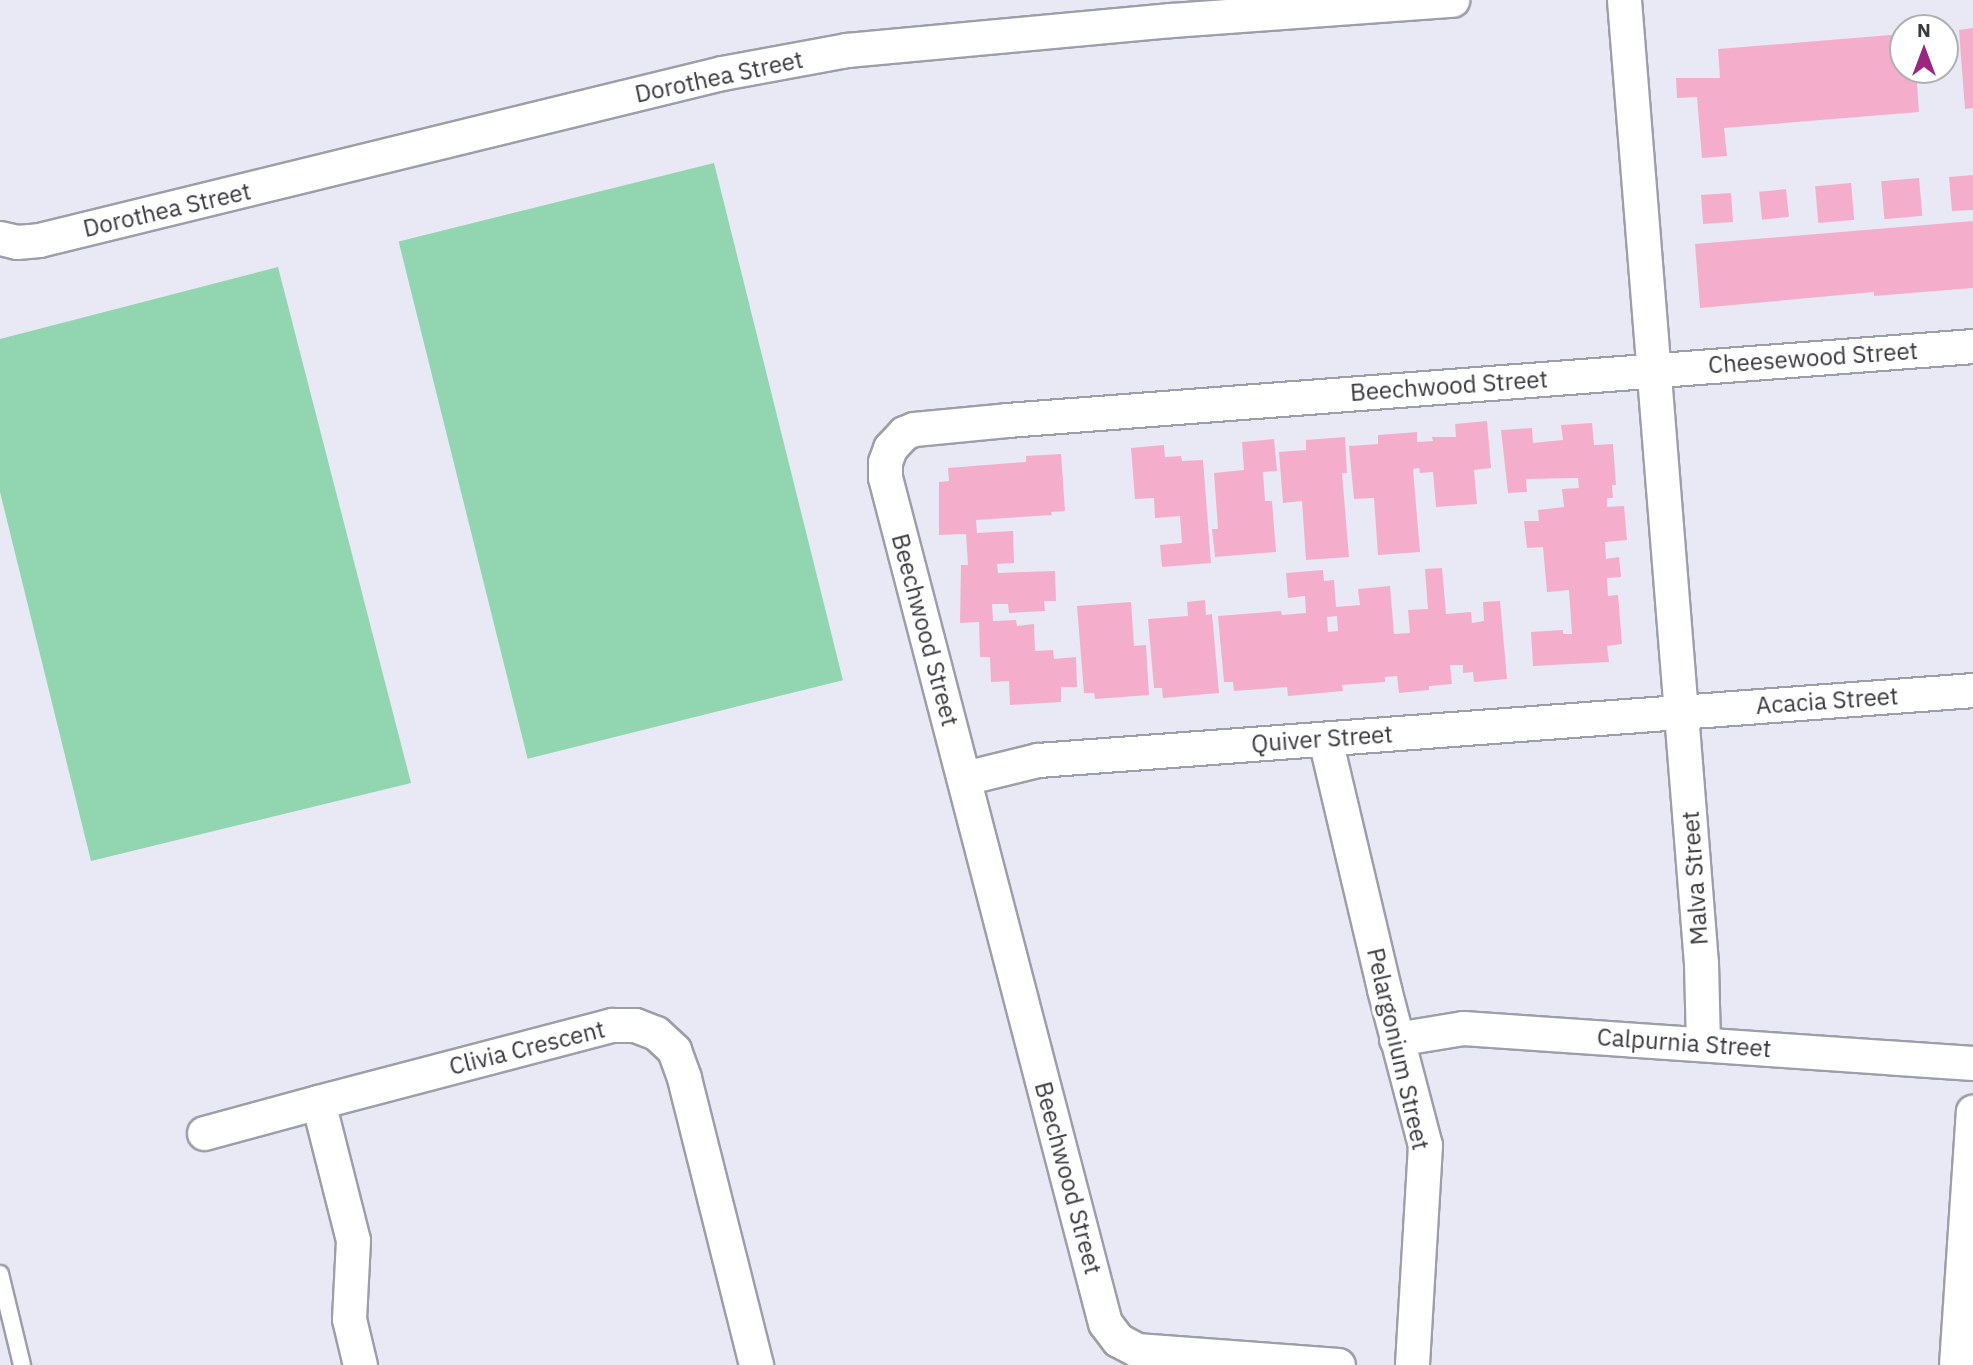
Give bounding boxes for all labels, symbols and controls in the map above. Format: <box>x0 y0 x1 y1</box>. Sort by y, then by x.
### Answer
north arrow <box>1889 14 1959 84</box>
text: N <box>1917 18 1931 42</box>
street label: Dorothea Street <box>632 45 806 109</box>
street label: Dorothea Street <box>80 177 254 243</box>
street label: Cheesewood Street <box>1707 336 1919 380</box>
street label: Beechwood Street <box>1349 365 1549 407</box>
street label: Beechwood Street <box>885 531 965 729</box>
street label: Acacia Street <box>1755 682 1899 720</box>
street label: Quiver Street <box>1250 720 1394 758</box>
street label: Malva Street <box>1676 810 1714 946</box>
street label: Pelargonium Street <box>1361 945 1435 1153</box>
street label: Clivia Crescent <box>446 1015 608 1081</box>
street label: Calpurnia Street <box>1596 1023 1772 1063</box>
street label: Beechwood Street <box>1028 1079 1108 1277</box>

